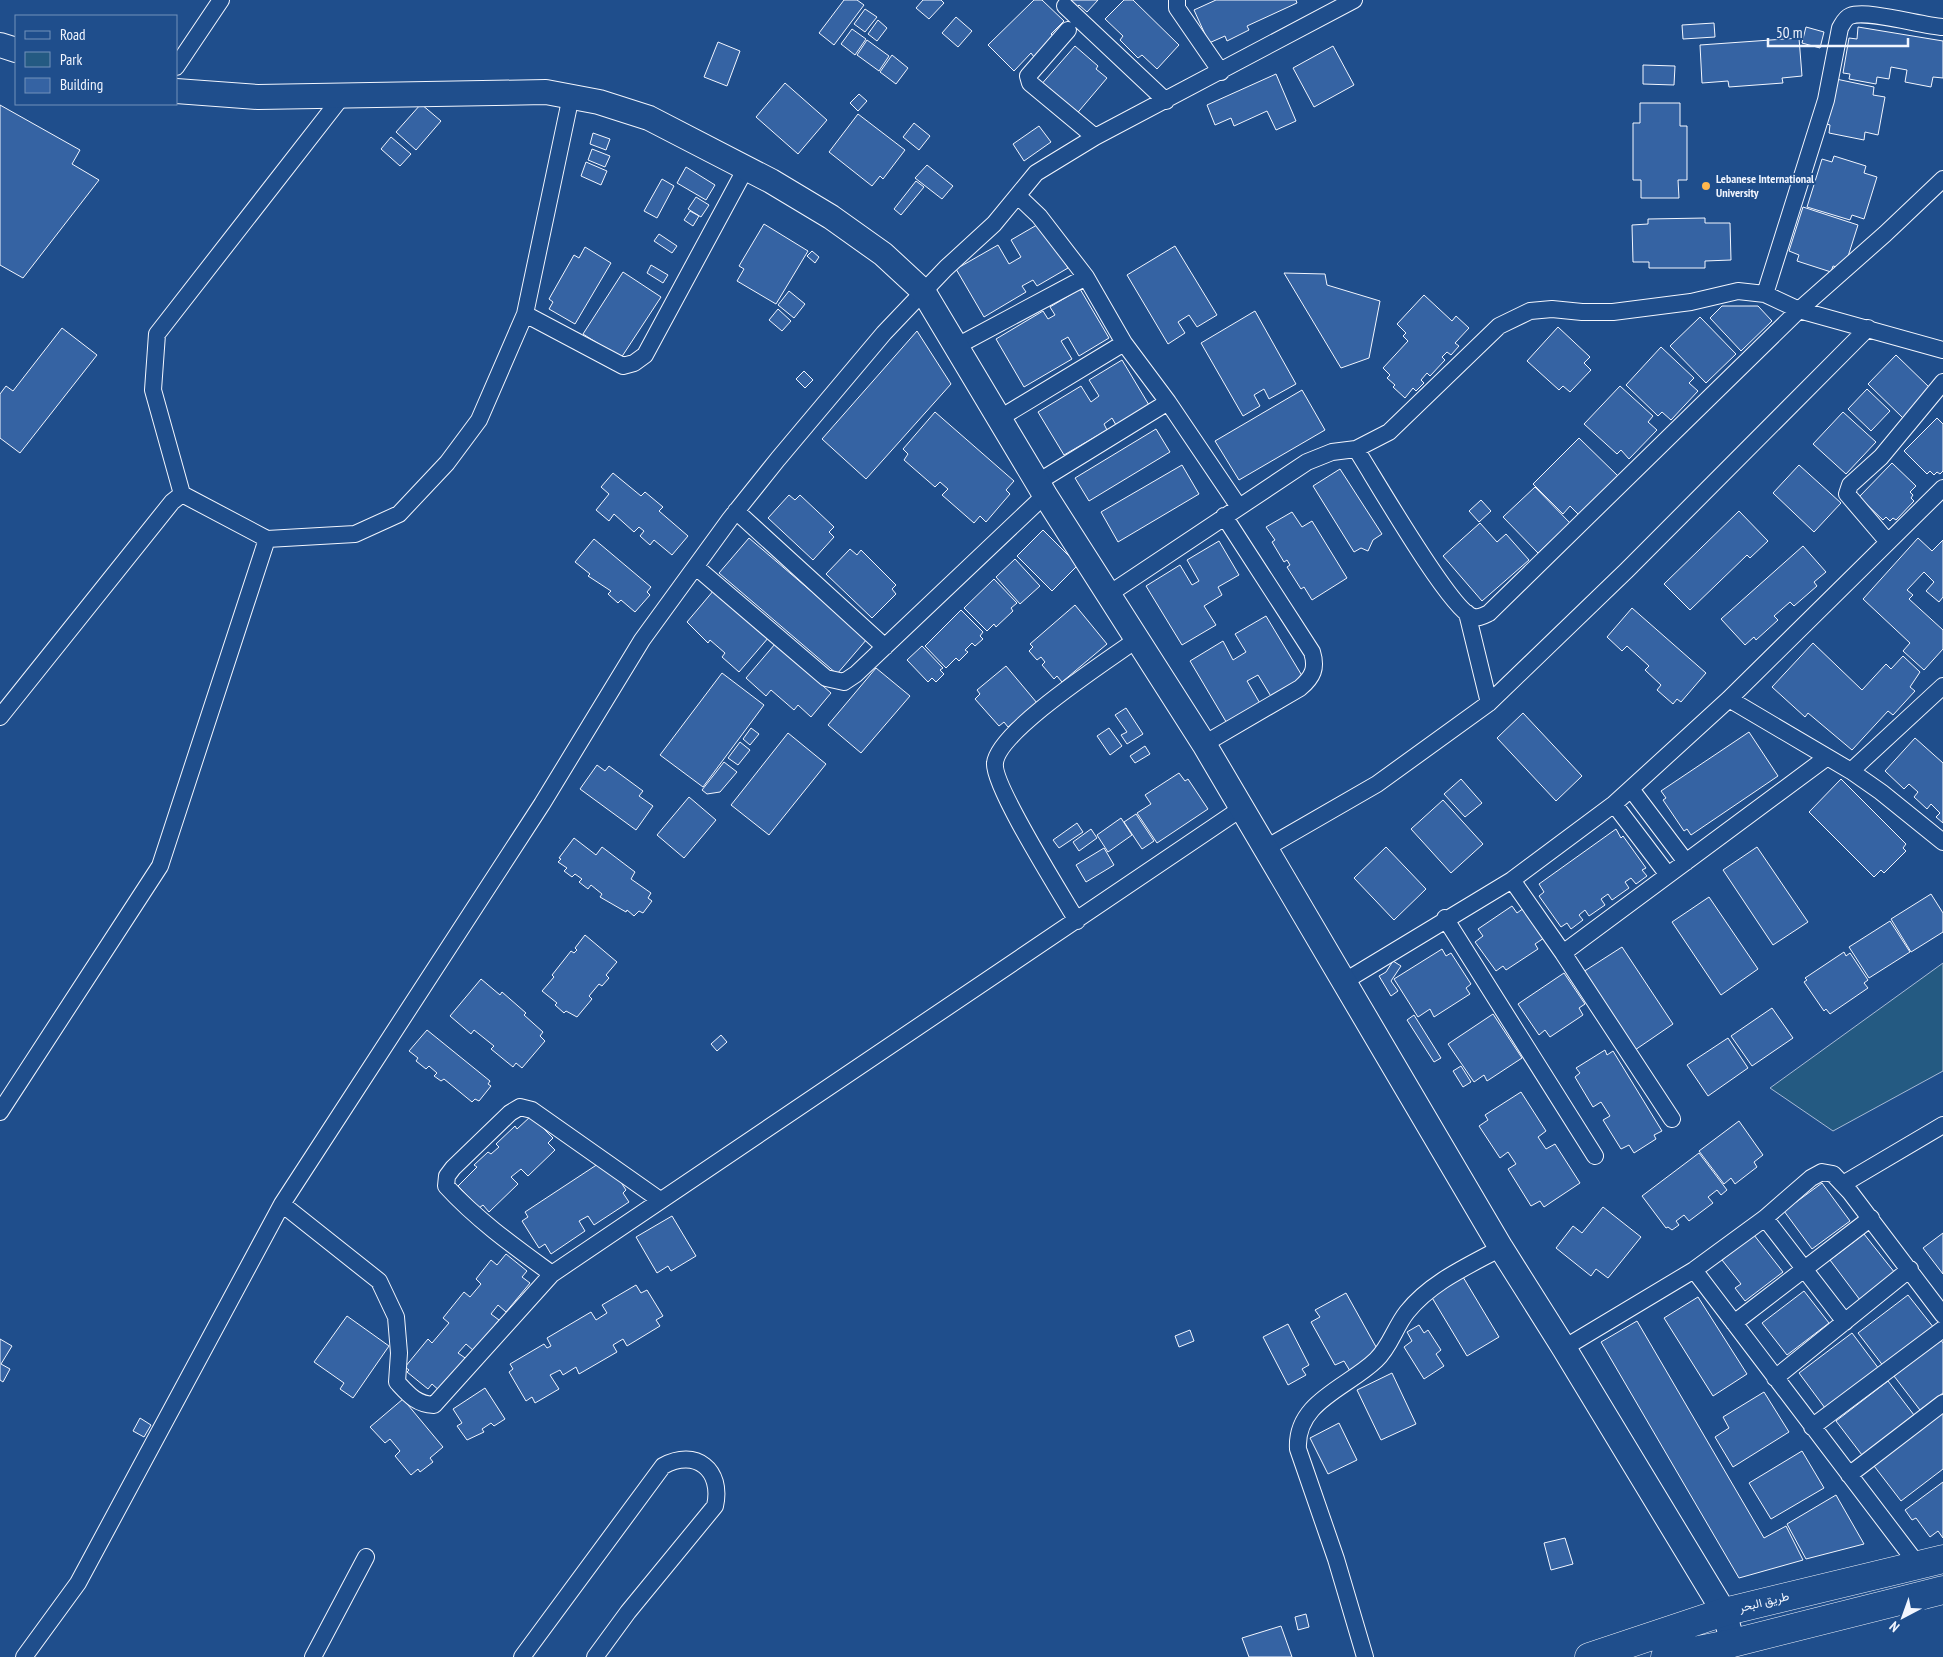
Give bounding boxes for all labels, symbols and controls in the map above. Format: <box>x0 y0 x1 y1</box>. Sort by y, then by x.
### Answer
legend <box>15 15 178 105</box>
scale bar <box>1768 15 1908 47</box>
text: 50 m <box>1776 23 1802 42</box>
text: Road <box>60 25 86 44</box>
text: Park <box>60 50 82 69</box>
text: Building <box>60 75 103 94</box>
place label: Lebanese International University <box>1716 171 1814 200</box>
marker: Lebanese International University <box>1700 180 1712 192</box>
street label: طريق البحر <box>1736 1588 1791 1616</box>
north arrow <box>1878 1592 1928 1642</box>
text: N <box>1886 1618 1903 1636</box>

